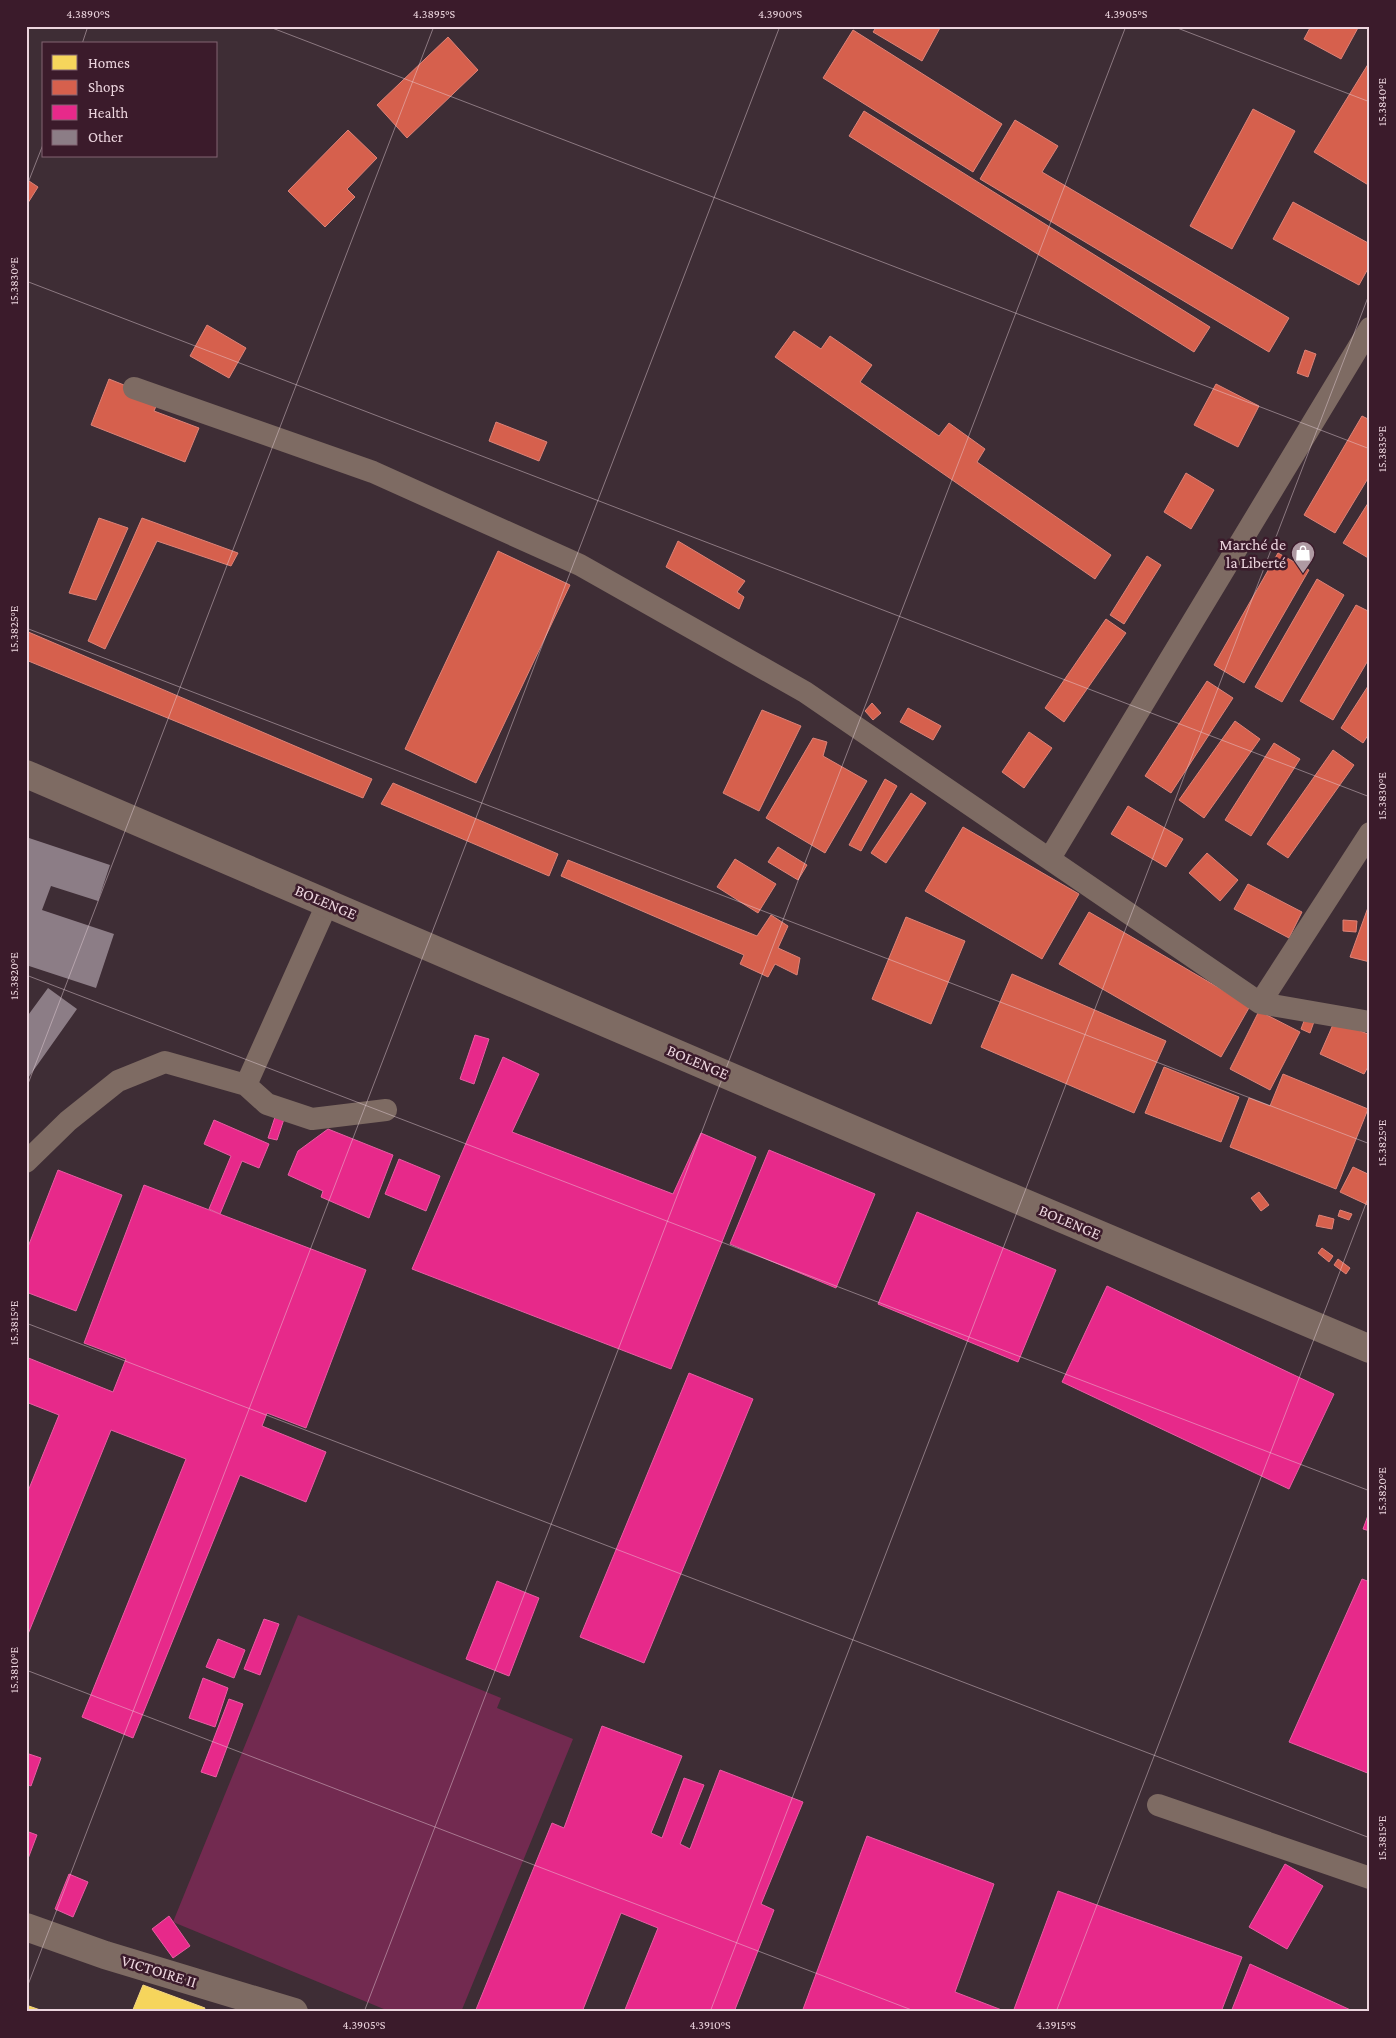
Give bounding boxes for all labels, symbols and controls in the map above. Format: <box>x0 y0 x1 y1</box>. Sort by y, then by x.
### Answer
text: 4.3890°S <box>66 7 110 21</box>
text: 4.3895°S <box>413 7 456 21</box>
text: 4.3900°S <box>758 7 802 21</box>
text: 4.3905°S <box>1105 7 1148 21</box>
legend <box>42 42 218 158</box>
text: Homes <box>88 55 130 71</box>
text: 15.3840°E <box>1375 77 1389 126</box>
text: Shops <box>88 79 124 96</box>
text: Health <box>88 105 128 121</box>
text: Other <box>88 129 124 145</box>
text: 15.3830°E <box>7 257 21 305</box>
text: 15.3835°E <box>1375 425 1389 472</box>
place label: Marché de la Liberté <box>1219 536 1286 571</box>
shop icon: Marché de la Liberté <box>1290 540 1316 574</box>
text: 15.3825°E <box>7 605 21 652</box>
text: 15.3830°E <box>1375 772 1389 820</box>
street label: BOLENGE <box>293 881 360 923</box>
text: 15.3820°E <box>7 952 21 1000</box>
street label: BOLENGE <box>665 1041 732 1083</box>
text: 15.3825°E <box>1375 1119 1389 1166</box>
street label: BOLENGE <box>1037 1201 1104 1243</box>
text: 15.3815°E <box>7 1300 21 1345</box>
text: 15.3820°E <box>1375 1467 1389 1515</box>
text: 15.3810°E <box>7 1647 21 1693</box>
text: 15.3815°E <box>1375 1815 1389 1860</box>
street label: VICTOIRE II <box>119 1952 199 1991</box>
text: 4.3905°S <box>343 2018 386 2032</box>
text: 4.3910°S <box>689 2018 731 2032</box>
text: 4.3915°S <box>1036 2018 1076 2032</box>

